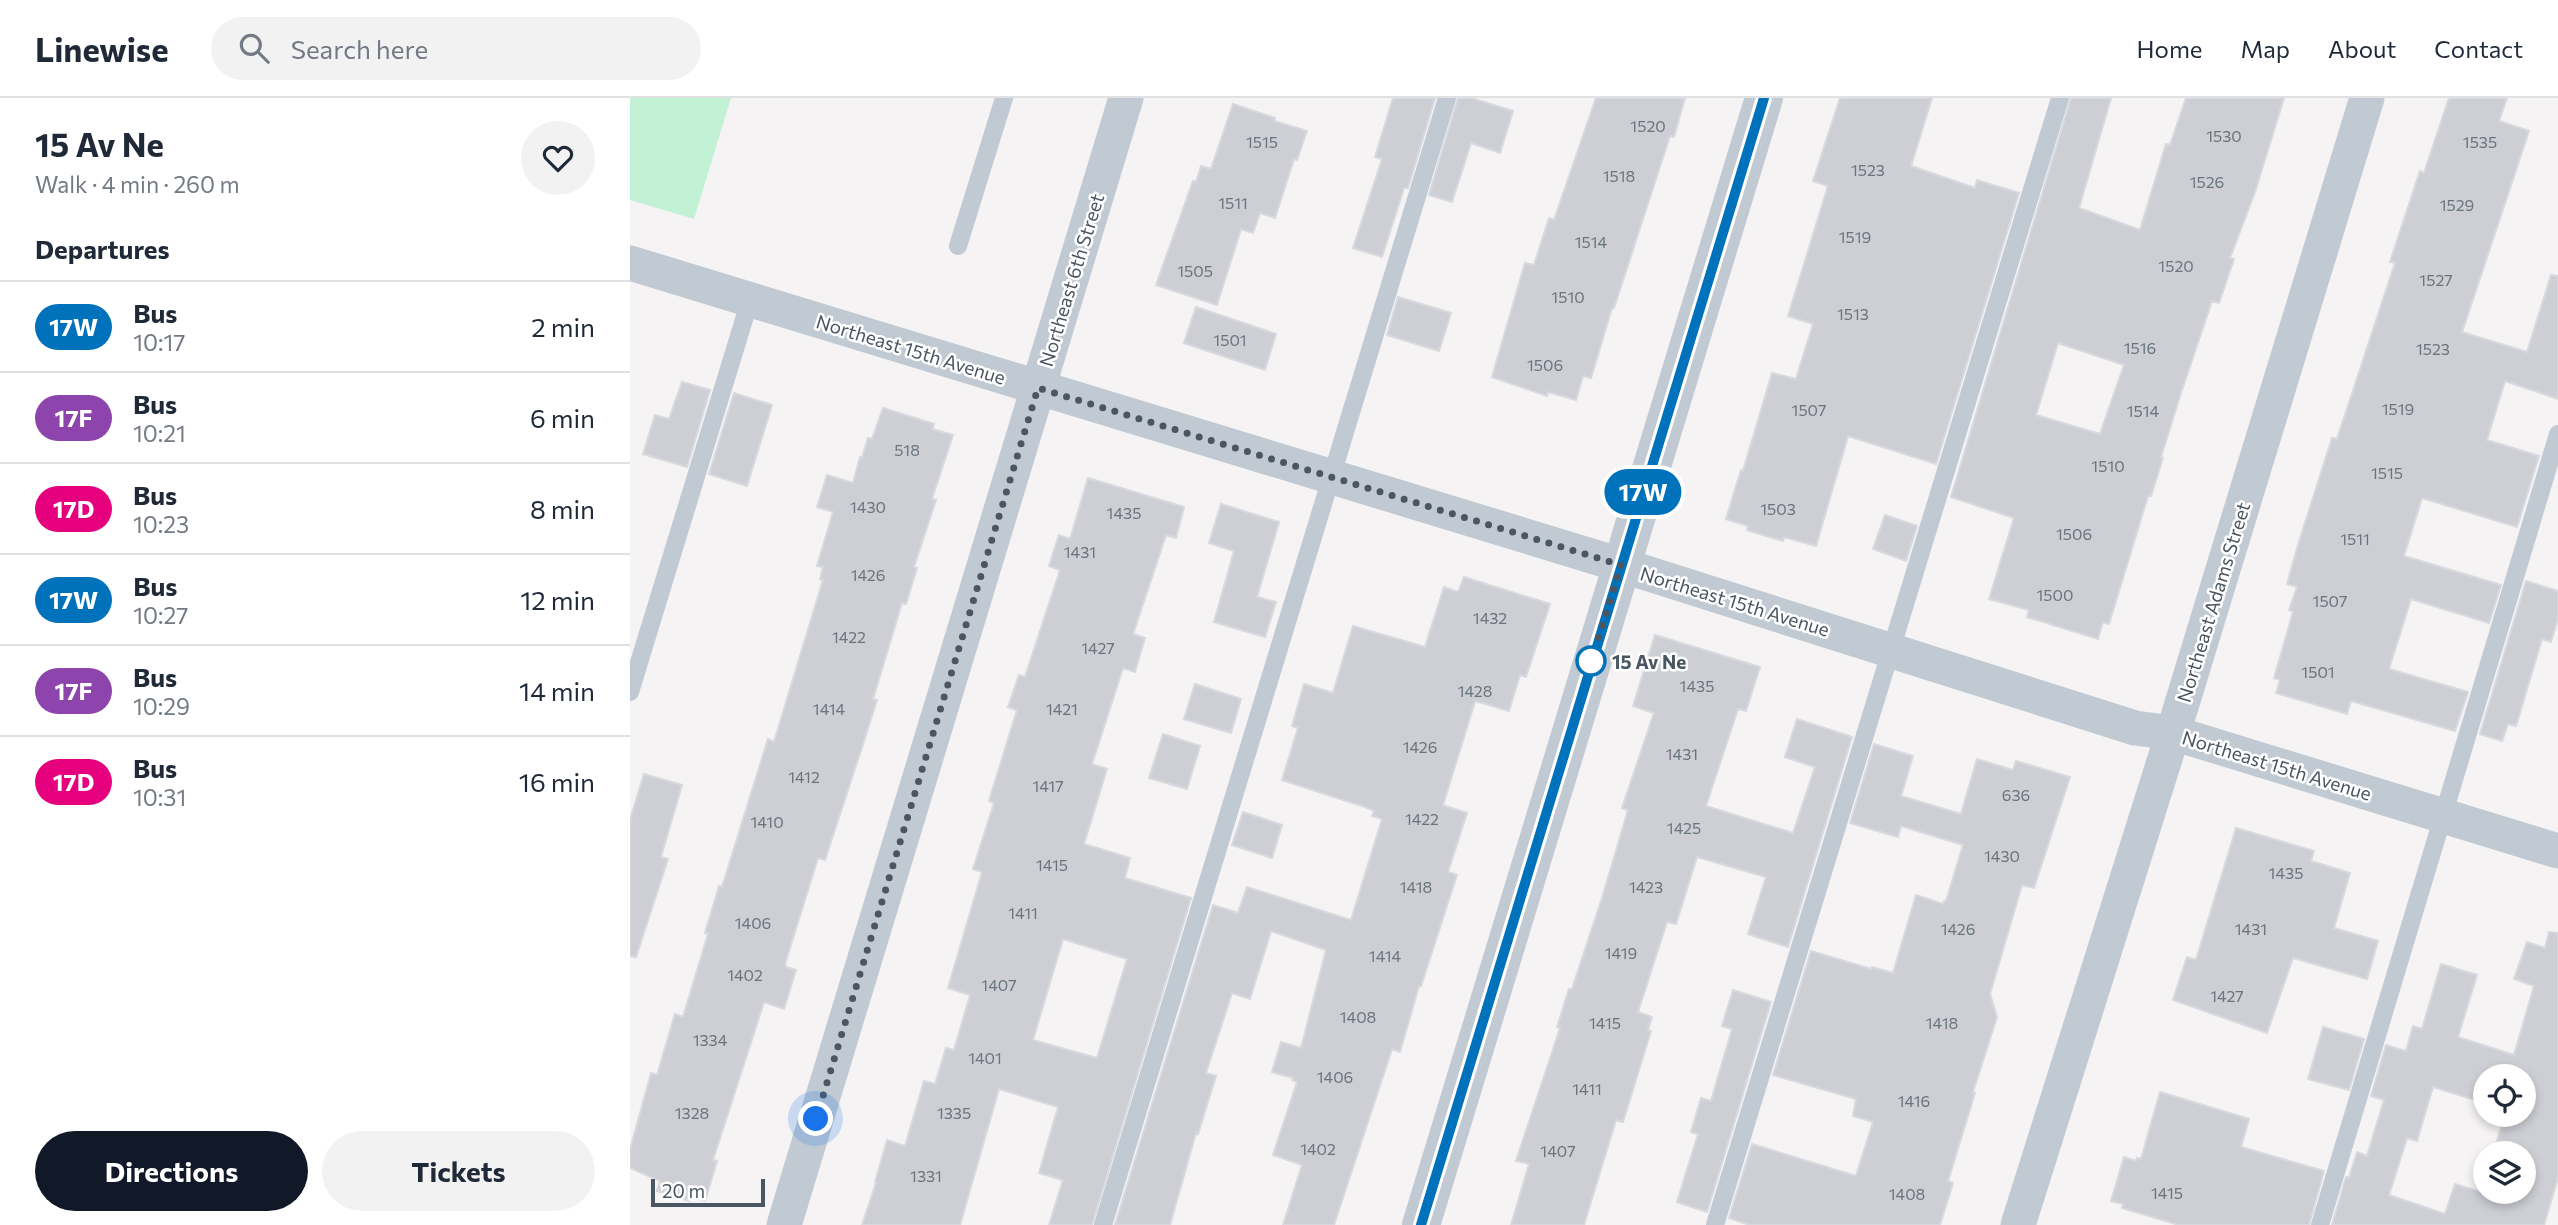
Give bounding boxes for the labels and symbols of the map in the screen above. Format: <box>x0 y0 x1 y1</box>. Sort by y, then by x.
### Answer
house number: 1520 <box>1630 116 1666 135</box>
house number: 1530 <box>2206 126 2242 145</box>
house number: 1515 <box>1246 132 1278 151</box>
house number: 1535 <box>2463 132 2497 151</box>
house number: 1523 <box>1851 160 1885 179</box>
house number: 1518 <box>1603 166 1635 185</box>
house number: 1526 <box>2190 172 2224 191</box>
street label: Northeast 6th Street <box>1034 191 1108 369</box>
house number: 1511 <box>1218 193 1248 212</box>
house number: 1529 <box>2440 195 2474 214</box>
house number: 1519 <box>1839 227 1871 246</box>
house number: 1514 <box>1575 232 1608 251</box>
house number: 1520 <box>2158 256 2194 275</box>
house number: 1505 <box>1177 261 1213 280</box>
house number: 1527 <box>2419 270 2453 289</box>
house number: 1510 <box>1551 287 1585 306</box>
house number: 1513 <box>1837 304 1869 323</box>
street label: Northeast 15th Avenue <box>814 309 1008 389</box>
house number: 1501 <box>1213 330 1247 349</box>
house number: 1516 <box>2124 338 2156 357</box>
house number: 1523 <box>2416 339 2450 358</box>
house number: 1506 <box>1527 355 1563 374</box>
house number: 1519 <box>2382 399 2414 418</box>
house number: 1507 <box>1792 400 1826 419</box>
house number: 1514 <box>2127 401 2160 420</box>
house number: 518 <box>894 440 920 459</box>
house number: 1510 <box>2091 456 2125 475</box>
house number: 1515 <box>2371 463 2403 482</box>
line badge: 17W <box>1603 469 1683 515</box>
house number: 1430 <box>850 497 886 516</box>
house number: 1503 <box>1760 499 1796 518</box>
street label: Northeast Adams Street <box>2172 499 2254 705</box>
house number: 1435 <box>1107 503 1141 522</box>
house number: 1506 <box>2056 524 2092 543</box>
house number: 1511 <box>2340 529 2370 548</box>
house number: 1431 <box>1064 542 1096 561</box>
street label: Northeast 15th Avenue <box>1638 561 1832 641</box>
house number: 1426 <box>851 565 885 584</box>
house number: 1500 <box>2037 585 2073 604</box>
house number: 1507 <box>2313 591 2347 610</box>
house number: 1432 <box>1473 608 1507 627</box>
house number: 1422 <box>832 627 866 646</box>
house number: 1427 <box>1081 638 1115 657</box>
marker: 15 Av Ne <box>1576 646 1606 676</box>
place label: 15 Av Ne <box>1612 650 1686 673</box>
house number: 1501 <box>2301 662 2335 681</box>
house number: 1435 <box>1680 676 1714 695</box>
house number: 1428 <box>1458 681 1492 700</box>
house number: 1414 <box>813 699 846 718</box>
house number: 1421 <box>1046 699 1078 718</box>
street label: Northeast 15th Avenue <box>2180 725 2374 805</box>
house number: 1426 <box>1403 737 1437 756</box>
house number: 1431 <box>1666 744 1698 763</box>
house number: 1412 <box>788 767 820 786</box>
house number: 1417 <box>1032 776 1064 795</box>
house number: 636 <box>2002 785 2030 804</box>
house number: 1422 <box>1405 809 1439 828</box>
house number: 1410 <box>750 812 784 831</box>
house number: 1425 <box>1667 818 1701 837</box>
house number: 1430 <box>1984 846 2020 865</box>
house number: 1415 <box>1036 855 1068 874</box>
house number: 1435 <box>2269 863 2303 882</box>
house number: 1418 <box>1400 877 1432 896</box>
house number: 1423 <box>1629 877 1663 896</box>
house number: 1411 <box>1008 903 1038 922</box>
house number: 1406 <box>735 913 771 932</box>
house number: 1426 <box>1941 919 1975 938</box>
house number: 1431 <box>2235 919 2267 938</box>
house number: 1419 <box>1605 943 1637 962</box>
house number: 1414 <box>1369 946 1402 965</box>
house number: 1402 <box>727 965 763 984</box>
house number: 1407 <box>981 975 1017 994</box>
house number: 1427 <box>2210 986 2244 1005</box>
house number: 1408 <box>1340 1007 1376 1026</box>
house number: 1415 <box>1589 1013 1621 1032</box>
house number: 1418 <box>1926 1013 1958 1032</box>
house number: 1334 <box>693 1030 728 1049</box>
house number: 1401 <box>968 1048 1002 1067</box>
house number: 1406 <box>1317 1067 1353 1086</box>
house number: 1411 <box>1572 1079 1602 1098</box>
house number: 1416 <box>1898 1091 1930 1110</box>
your location <box>798 1101 833 1136</box>
house number: 1328 <box>675 1103 709 1122</box>
house number: 1335 <box>937 1103 971 1122</box>
house number: 1402 <box>1300 1139 1336 1158</box>
house number: 1407 <box>1540 1141 1576 1160</box>
house number: 1331 <box>910 1166 942 1185</box>
scale bar <box>651 1176 765 1208</box>
house number: 1415 <box>2151 1183 2183 1202</box>
house number: 1408 <box>1889 1184 1925 1203</box>

